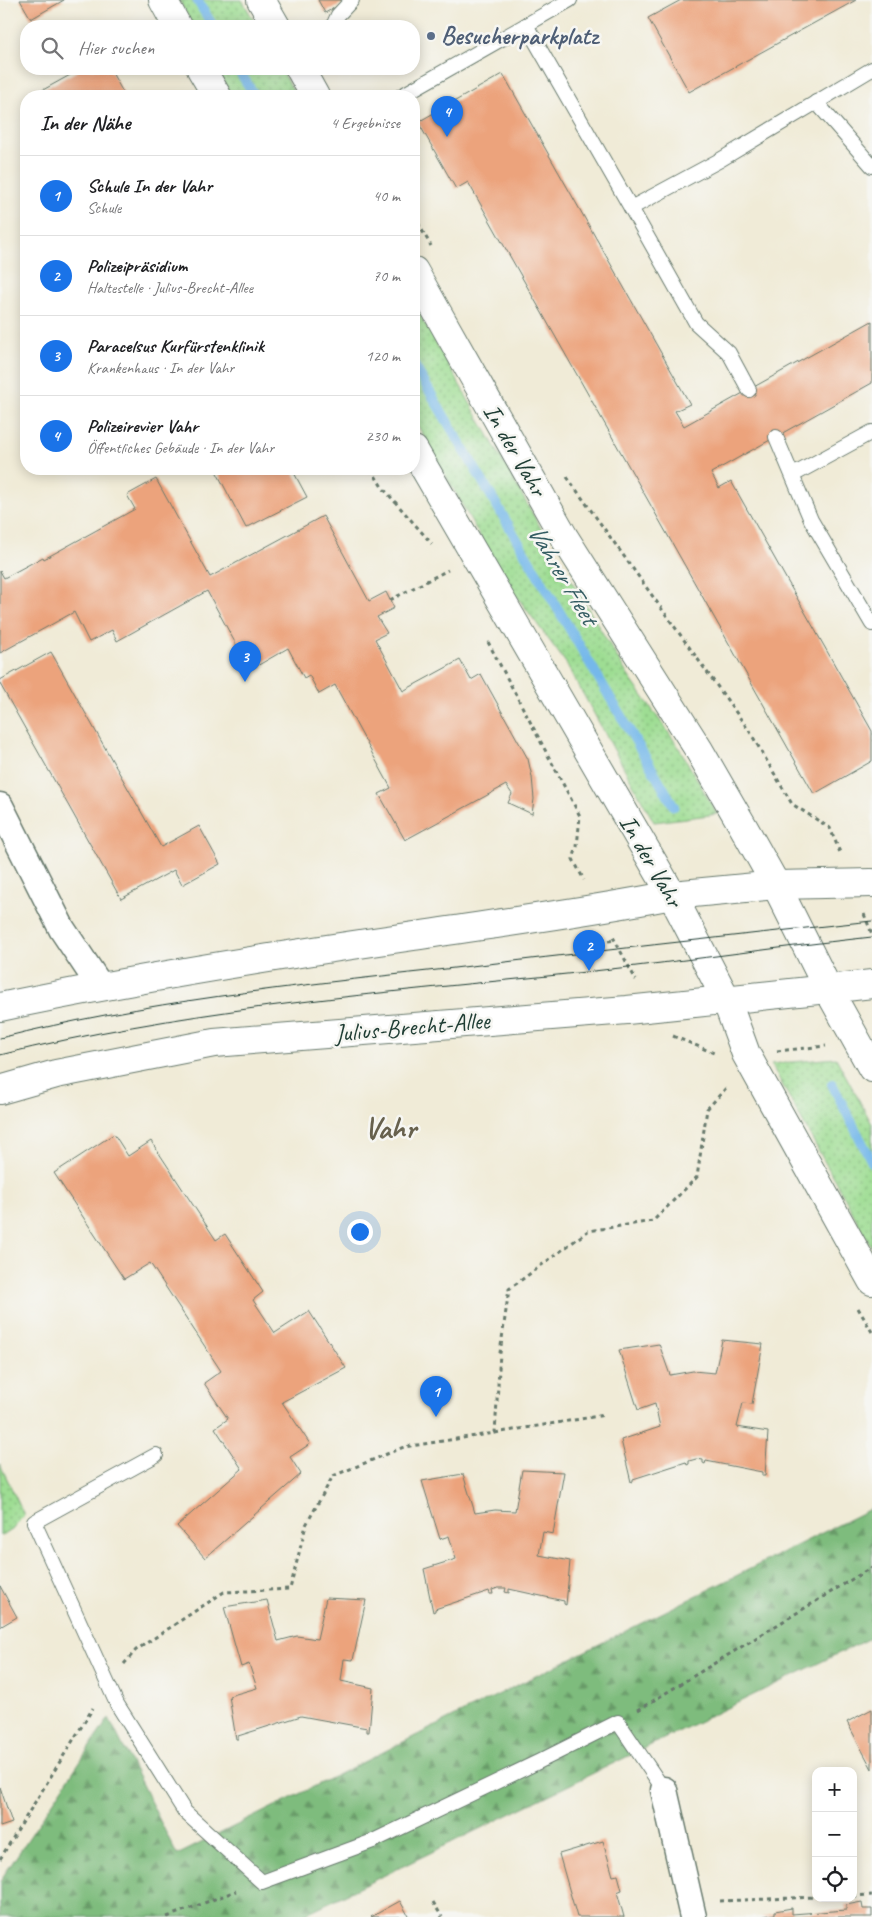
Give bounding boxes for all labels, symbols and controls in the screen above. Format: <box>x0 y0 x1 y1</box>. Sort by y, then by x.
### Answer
search box <box>20 20 420 75</box>
place label: Besucherparkplatz <box>441 20 601 52</box>
marker: Besucherparkplatz <box>425 30 437 42</box>
icon: search <box>38 34 66 62</box>
text: Hier suchen <box>78 36 154 60</box>
pin: 4 <box>431 96 463 137</box>
text: In der Nähe <box>40 110 130 136</box>
text: 4 Ergebnisse <box>331 113 400 133</box>
text: Schule In der Vahr <box>87 174 212 198</box>
text: 1 <box>52 186 60 206</box>
text: 40 m <box>373 186 400 206</box>
text: Schule <box>87 198 121 218</box>
text: Polizeipräsidium <box>87 254 187 278</box>
text: 2 <box>52 266 60 286</box>
text: 70 m <box>373 266 400 286</box>
text: Haltestelle · Julius-Brecht-Allee <box>87 278 253 298</box>
text: Paracelsus Kurfürstenklinik <box>87 334 264 358</box>
text: 3 <box>52 346 60 366</box>
text: 120 m <box>366 346 400 366</box>
text: Krankenhaus · In der Vahr <box>87 358 234 378</box>
street label: In der Vahr <box>476 398 555 504</box>
text: Polizeirevier Vahr <box>87 414 198 438</box>
text: 4 <box>52 426 60 446</box>
text: 230 m <box>366 426 400 446</box>
text: Öffentliches Gebäude · In der Vahr <box>87 438 274 458</box>
water label: Vahrer Fleet <box>520 518 608 634</box>
pin: 3 <box>229 641 261 682</box>
street label: In der Vahr <box>612 809 691 915</box>
pin: 2 <box>573 930 605 971</box>
street label: Julius-Brecht-Allee <box>332 1004 493 1050</box>
district label: Vahr <box>364 1109 419 1147</box>
your location <box>347 1219 373 1245</box>
pin: 1 <box>420 1376 452 1417</box>
map controls <box>812 1767 857 1902</box>
button: + <box>812 1767 857 1812</box>
button: − <box>812 1812 857 1857</box>
button: locate <box>812 1857 857 1902</box>

